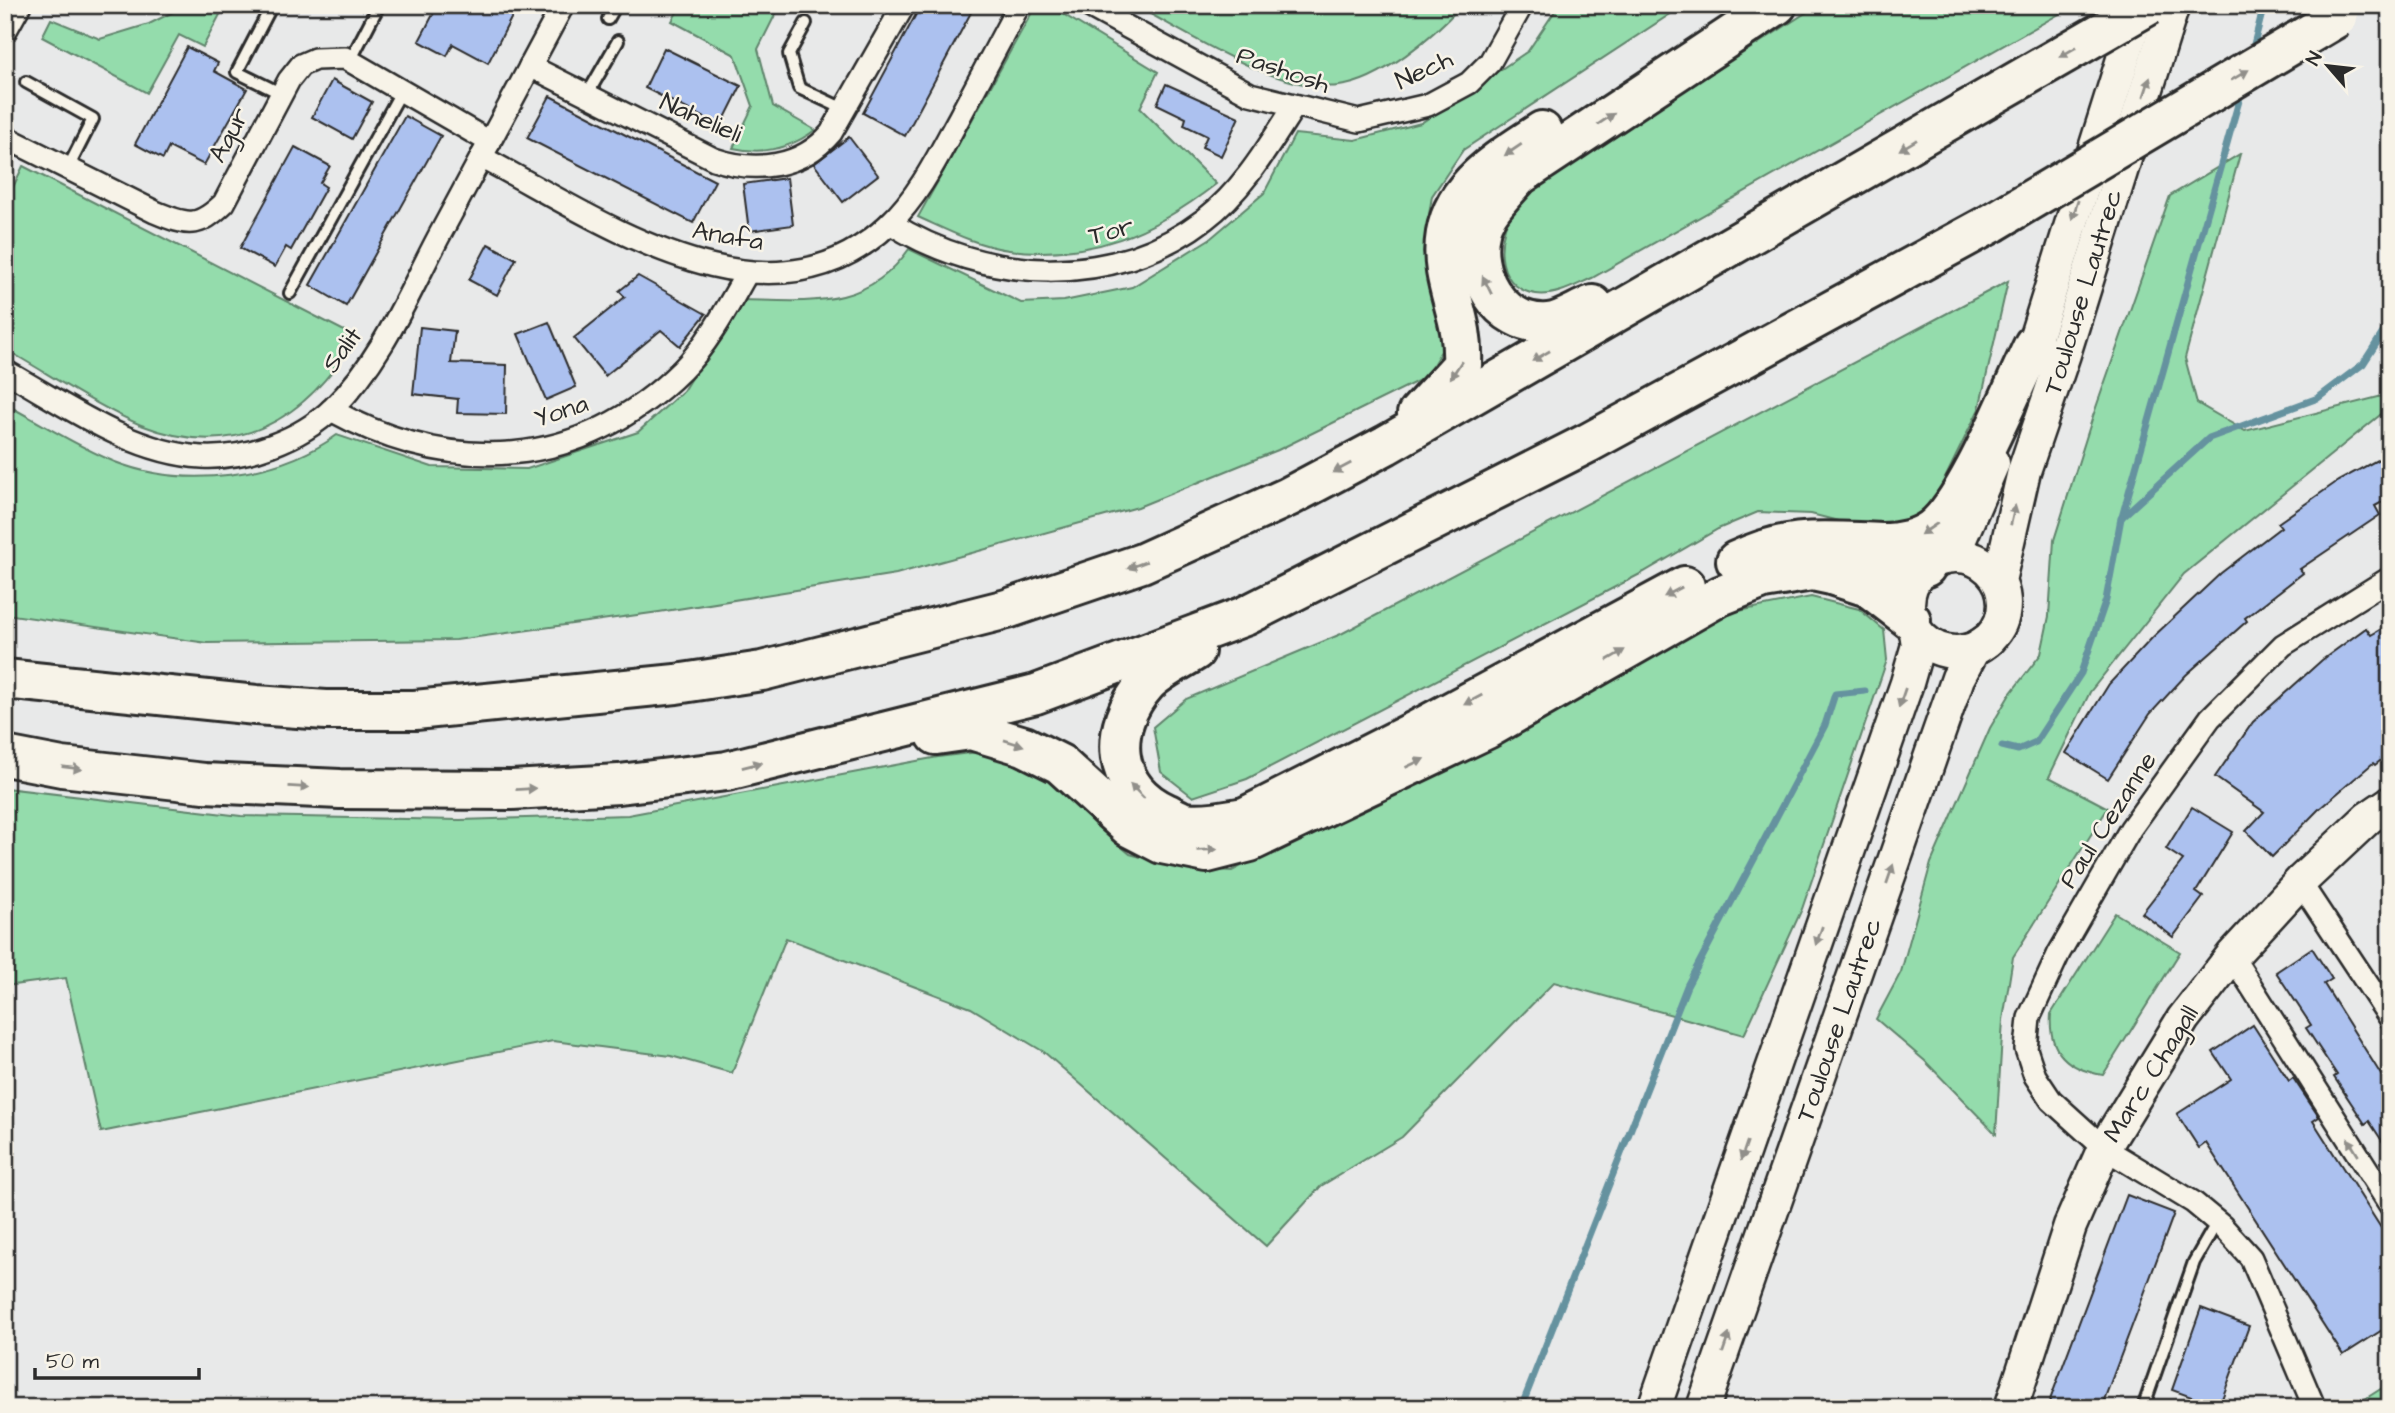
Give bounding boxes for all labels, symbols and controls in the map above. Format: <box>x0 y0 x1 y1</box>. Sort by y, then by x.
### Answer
north arrow <box>2294 32 2364 102</box>
street label: Pashosh <box>1232 37 1334 103</box>
street label: Nech <box>1389 41 1459 99</box>
one-way arrow <box>2059 45 2078 58</box>
text: N <box>2300 47 2329 70</box>
one-way arrow <box>2231 69 2250 81</box>
one-way arrow <box>2142 77 2153 98</box>
street label: Nahelieli <box>654 84 748 152</box>
street label: Agur <box>200 101 260 170</box>
one-way arrow <box>1597 112 1616 125</box>
one-way arrow <box>1898 139 1917 151</box>
one-way arrow <box>1503 144 1523 157</box>
street label: Toulouse Lautrec <box>2035 185 2131 399</box>
one-way arrow <box>2069 200 2080 221</box>
street label: Tor <box>1085 208 1137 254</box>
street label: Anafa <box>690 212 766 260</box>
one-way arrow <box>1481 275 1493 295</box>
street label: Salit <box>313 319 371 380</box>
one-way arrow <box>1531 350 1550 362</box>
one-way arrow <box>1449 360 1462 380</box>
street label: Yona <box>529 385 593 437</box>
one-way arrow <box>1333 462 1352 474</box>
one-way arrow <box>2008 503 2019 525</box>
one-way arrow <box>1919 523 1939 536</box>
one-way arrow <box>1126 559 1147 570</box>
one-way arrow <box>1663 587 1683 598</box>
one-way arrow <box>1606 649 1625 661</box>
one-way arrow <box>1896 687 1907 708</box>
one-way arrow <box>1463 694 1483 706</box>
one-way arrow <box>1004 738 1025 748</box>
street label: Paul Cezanne <box>2050 745 2166 895</box>
one-way arrow <box>1405 757 1425 768</box>
one-way arrow <box>741 759 763 770</box>
one-way arrow <box>62 763 84 774</box>
one-way arrow <box>288 782 310 793</box>
one-way arrow <box>516 783 538 794</box>
one-way arrow <box>1129 783 1145 800</box>
one-way arrow <box>1196 844 1218 856</box>
one-way arrow <box>1885 864 1896 885</box>
street label: Toulouse Lautrec <box>1787 913 1891 1127</box>
one-way arrow <box>1813 925 1824 946</box>
street label: Marc Chagall <box>2095 999 2209 1150</box>
one-way arrow <box>2347 1137 2360 1157</box>
one-way arrow <box>1738 1140 1749 1161</box>
one-way arrow <box>1721 1333 1732 1354</box>
scale bar <box>35 1336 200 1380</box>
text: 50 m <box>46 1347 100 1376</box>

